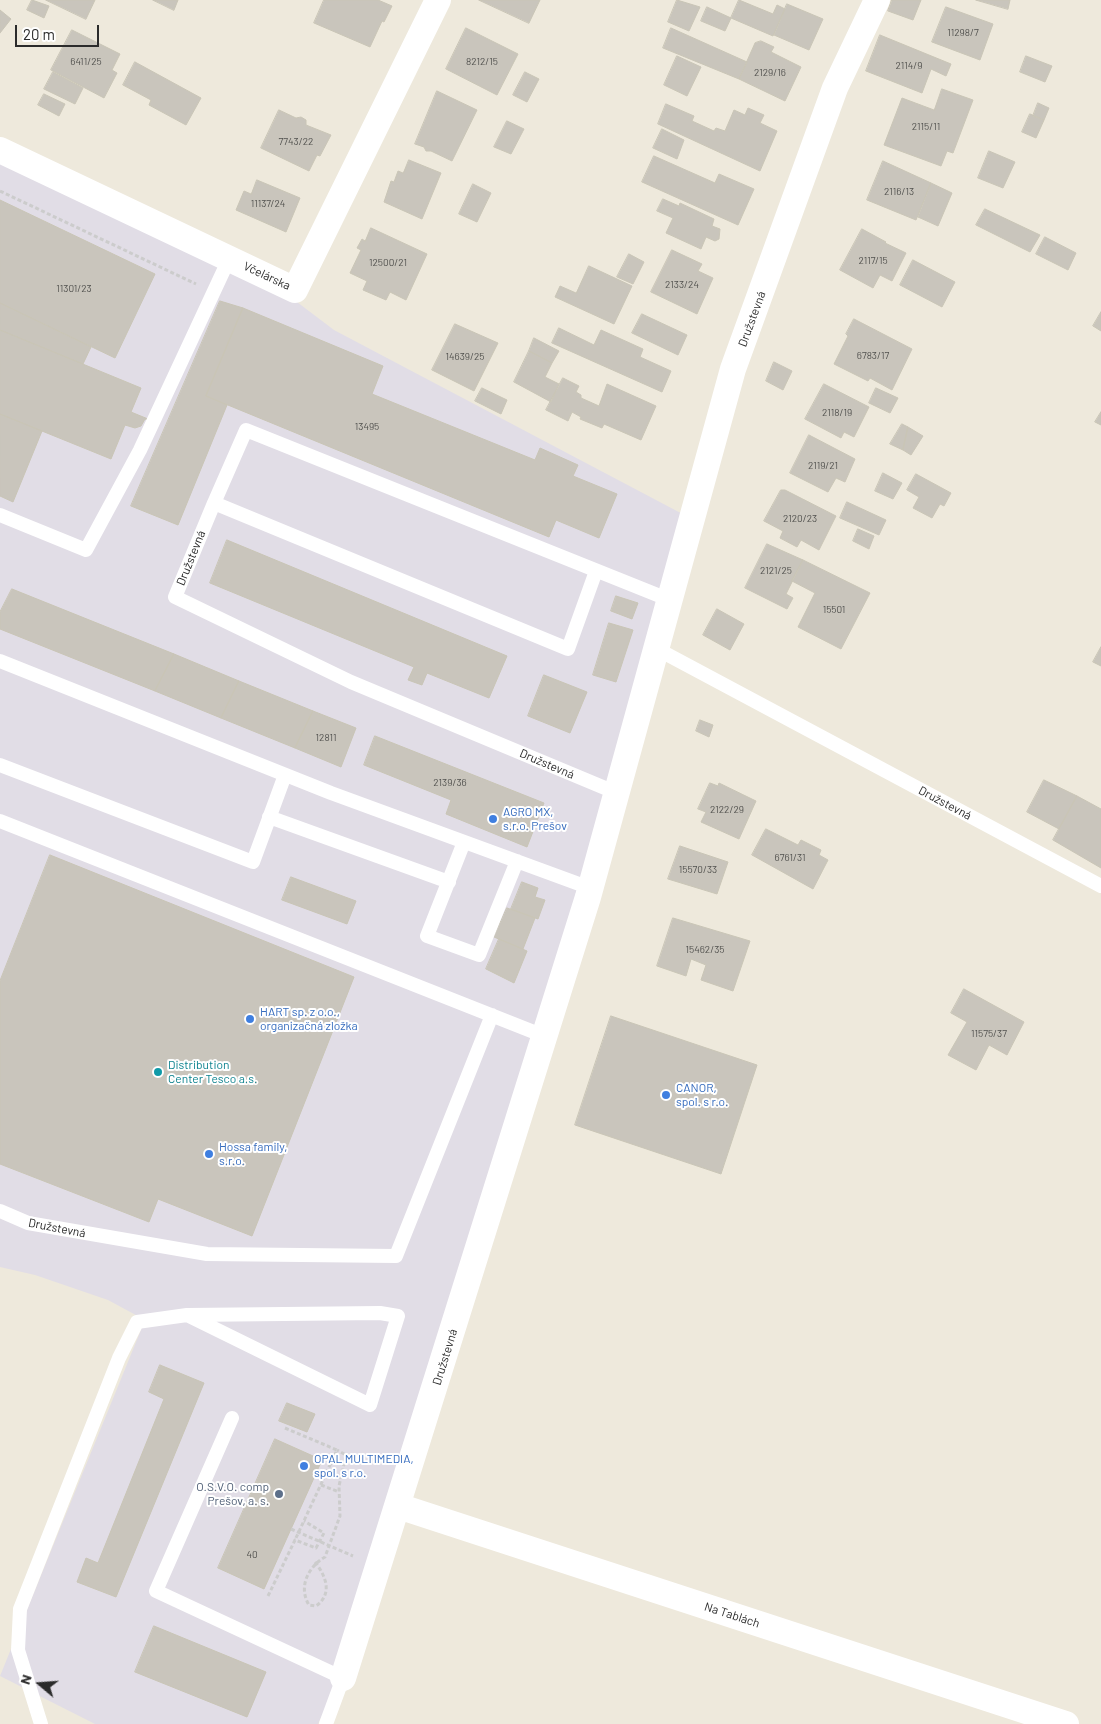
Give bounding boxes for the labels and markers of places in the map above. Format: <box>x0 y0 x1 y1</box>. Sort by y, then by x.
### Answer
place label: AGRO MX, s.r.o. Prešov <box>503 805 567 833</box>
marker: AGRO MX, s.r.o. Prešov <box>487 813 499 825</box>
place label: HART sp. z o.o., organizačná zložka <box>260 1005 358 1033</box>
marker: HART sp. z o.o., organizačná zložka <box>244 1013 256 1025</box>
place label: Distribution Center Tesco a.s. <box>168 1058 257 1086</box>
marker: Distribution Center Tesco a.s. <box>152 1066 164 1078</box>
place label: CANOR, spol. s r.o. <box>676 1081 728 1109</box>
marker: CANOR, spol. s r.o. <box>660 1089 672 1101</box>
place label: Hossa family, s.r.o. <box>219 1140 287 1168</box>
marker: Hossa family, s.r.o. <box>203 1148 215 1160</box>
place label: OPAL MULTIMEDIA, spol. s r.o. <box>314 1452 414 1480</box>
marker: OPAL MULTIMEDIA, spol. s r.o. <box>298 1460 310 1472</box>
place label: O.S.V.O. comp Prešov, a. s. <box>196 1480 269 1508</box>
marker: O.S.V.O. comp Prešov, a. s. <box>273 1488 285 1500</box>

